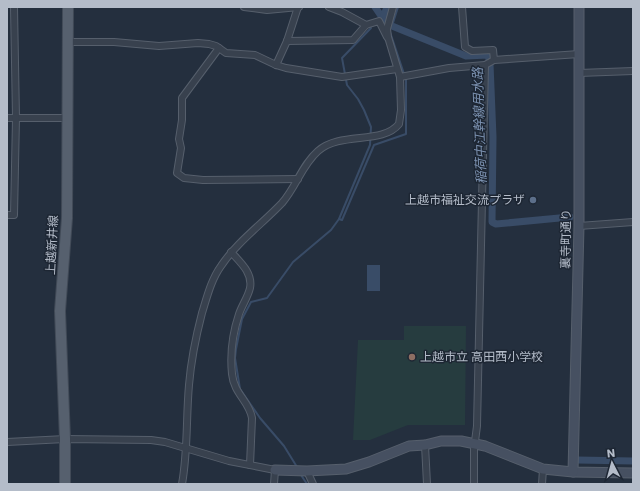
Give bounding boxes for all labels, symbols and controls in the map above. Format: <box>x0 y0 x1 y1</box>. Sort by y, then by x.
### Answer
water label: 稲荷中江幹線用水路 <box>468 66 491 185</box>
place label: 上越市福祉交流プラザ <box>405 191 525 208</box>
marker: 上越市福祉交流プラザ <box>528 195 538 205</box>
street label: 裏寺町通り <box>556 209 575 269</box>
street label: 上越新井線 <box>41 215 62 275</box>
place label: 上越市立 高田西小学校 <box>420 348 543 365</box>
marker: 上越市立 高田西小学校 <box>407 352 417 362</box>
north arrow <box>592 443 632 483</box>
text: N <box>606 445 616 461</box>

